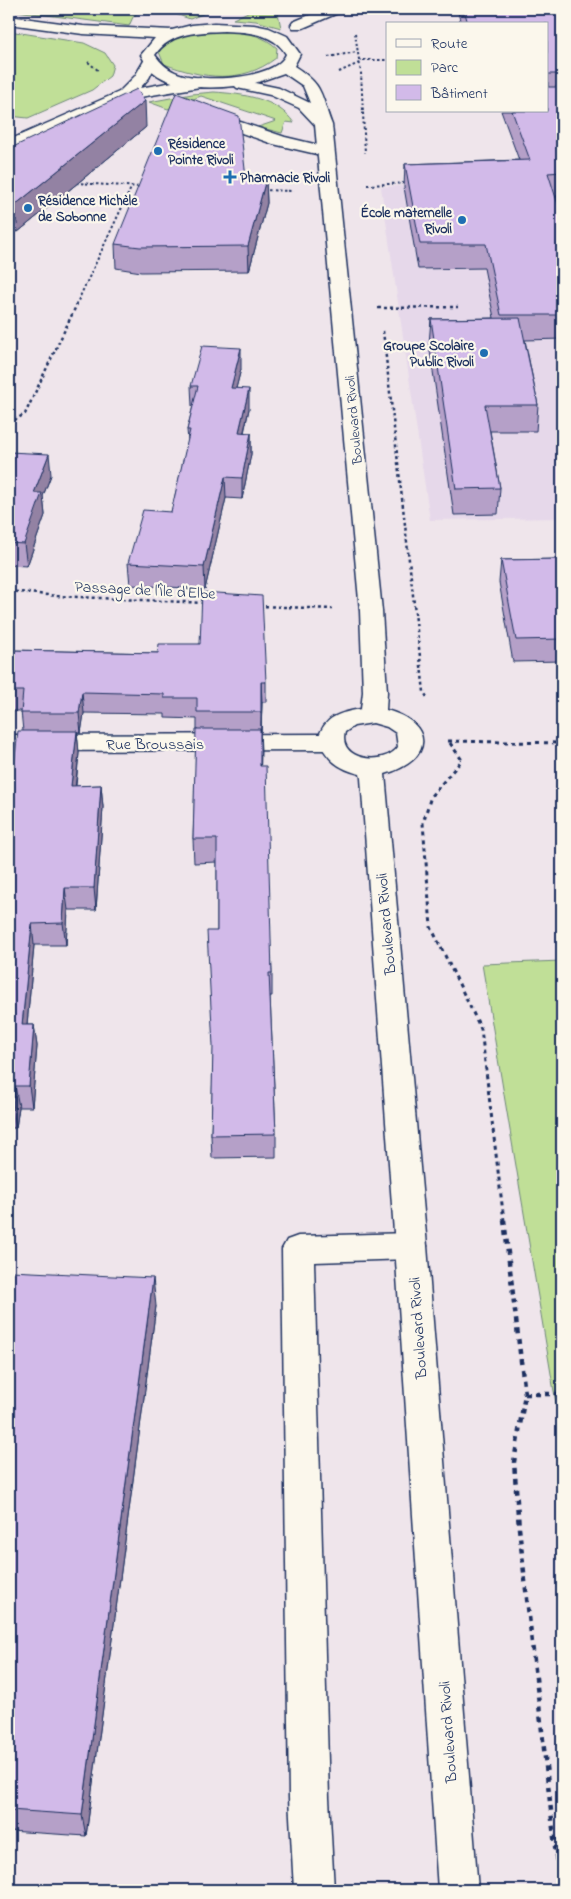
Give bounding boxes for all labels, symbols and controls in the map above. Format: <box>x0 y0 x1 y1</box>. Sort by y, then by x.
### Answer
legend <box>386 22 548 112</box>
text: Route <box>431 33 468 55</box>
text: Parc <box>431 57 459 79</box>
text: Bâtiment <box>430 83 488 105</box>
place label: Résidence Pointe Rivoli <box>167 134 234 171</box>
marker: Résidence Pointe Rivoli <box>152 145 164 157</box>
place label: Pharmacie Rivoli <box>240 168 331 189</box>
marker: Pharmacie Rivoli <box>224 171 236 183</box>
place label: Résidence Michèle de Sobonne <box>37 191 138 228</box>
marker: Résidence Michèle de Sobonne <box>22 202 34 214</box>
place label: École maternelle Rivoli <box>360 203 453 240</box>
marker: École maternelle Rivoli <box>456 214 468 226</box>
place label: Groupe Scolaire Public Rivoli <box>383 336 475 373</box>
marker: Groupe Scolaire Public Rivoli <box>478 347 490 359</box>
street label: Boulevard Rivoli <box>340 374 369 466</box>
street label: Passage de l'Île d'Elbe <box>74 575 217 607</box>
street label: Rue Broussais <box>106 733 204 757</box>
street label: Boulevard Rivoli <box>371 872 403 977</box>
street label: Boulevard Rivoli <box>403 1276 435 1381</box>
street label: Boulevard Rivoli <box>433 1680 465 1785</box>

